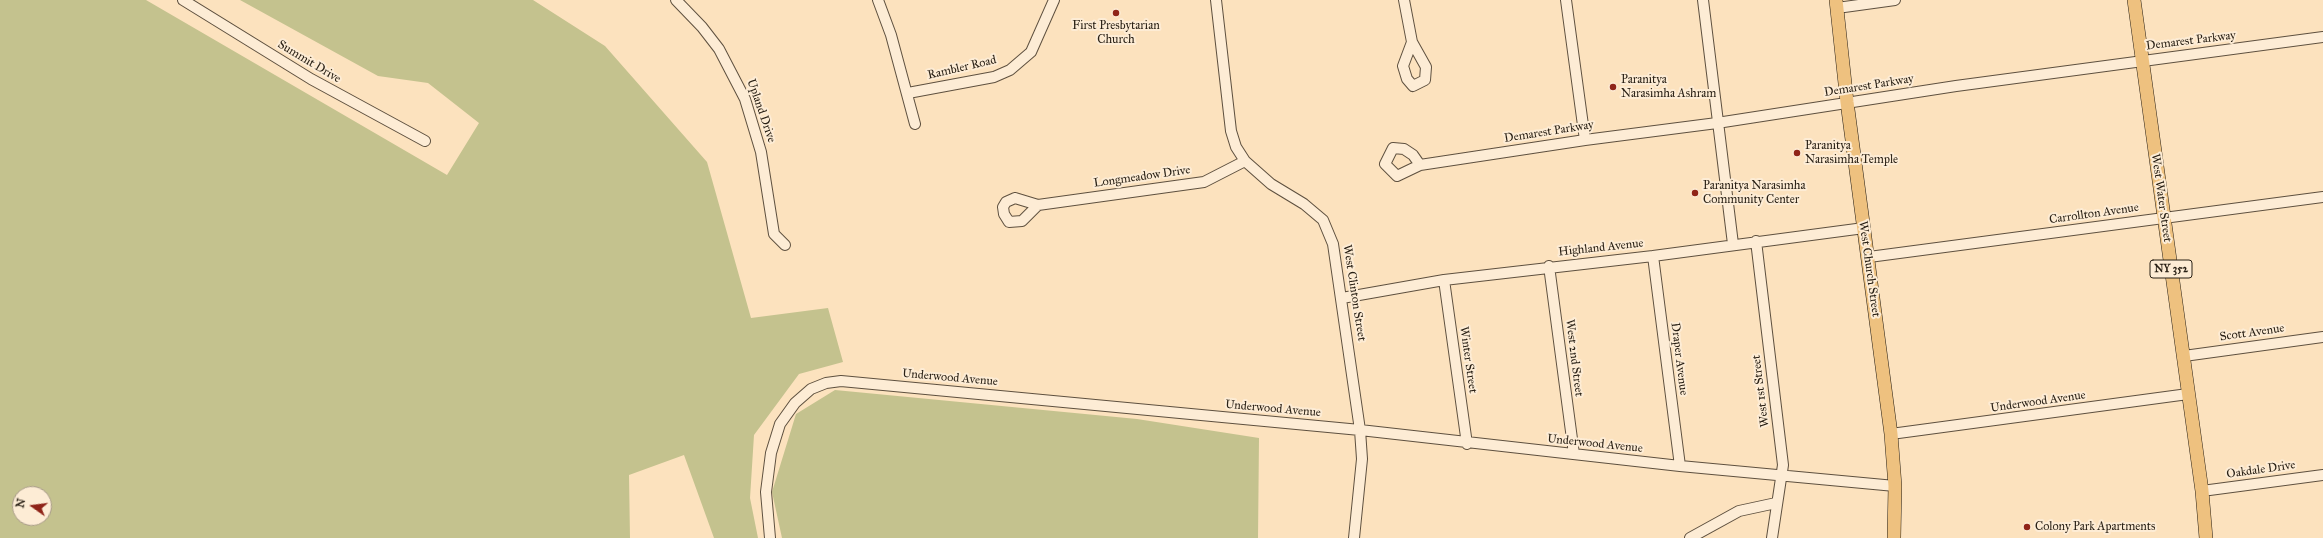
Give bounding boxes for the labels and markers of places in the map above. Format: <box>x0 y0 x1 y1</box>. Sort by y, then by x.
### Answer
marker: First Presbytarian Church <box>1111 8 1121 18</box>
place label: First Presbytarian Church <box>1072 19 1160 47</box>
place label: Paranitya Narasimha Ashram <box>1621 73 1716 101</box>
marker: Paranitya Narasimha Ashram <box>1608 82 1618 92</box>
place label: Paranitya Narasimha Temple <box>1805 139 1898 167</box>
marker: Paranitya Narasimha Temple <box>1792 148 1802 158</box>
place label: Paranitya Narasimha Community Center <box>1703 179 1806 207</box>
marker: Paranitya Narasimha Community Center <box>1690 188 1700 198</box>
place label: Colony Park Apartments <box>2035 520 2155 534</box>
marker: Colony Park Apartments <box>2022 522 2032 532</box>

